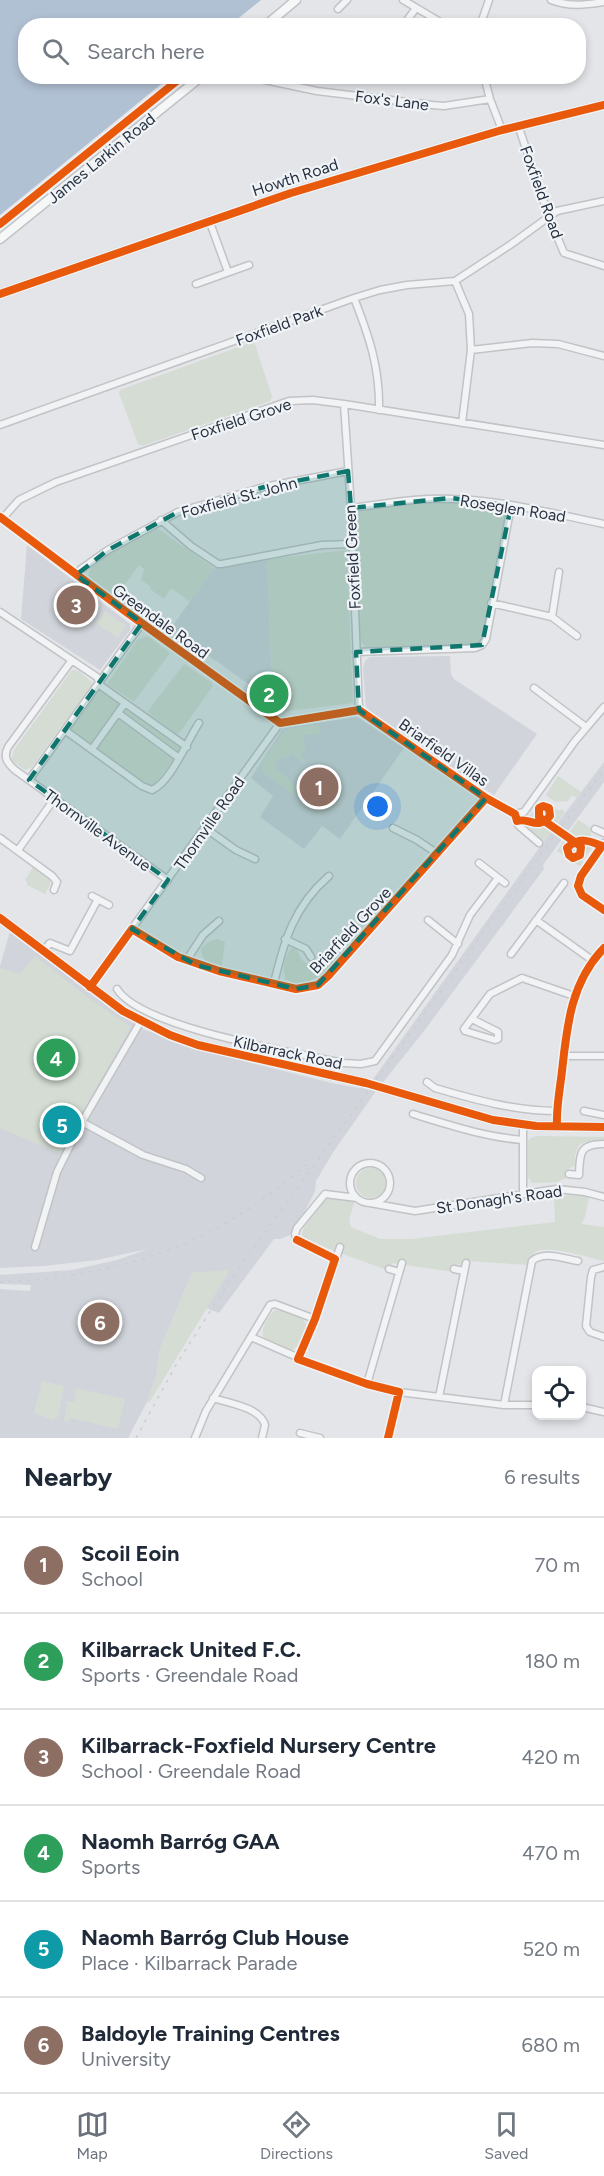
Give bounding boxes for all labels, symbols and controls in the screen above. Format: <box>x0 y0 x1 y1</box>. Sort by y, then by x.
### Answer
search box <box>18 18 586 84</box>
icon: search <box>39 35 72 68</box>
text: Search here <box>87 38 205 65</box>
street label: Fox's Lane <box>354 87 430 114</box>
street label: James Larkin Road <box>44 109 159 208</box>
street label: Foxfield Road <box>516 143 567 241</box>
street label: Howth Road <box>250 155 341 200</box>
street label: Foxfield Park <box>233 301 325 350</box>
street label: Foxfield Grove <box>189 394 294 445</box>
street label: Foxfield St. John <box>179 473 299 522</box>
street label: Roseglen Road <box>459 491 567 526</box>
street label: Foxfield Green <box>340 504 365 610</box>
street label: Greendale Road <box>109 580 213 663</box>
pin: 3 <box>56 582 96 628</box>
pin: 2 <box>250 672 288 716</box>
street label: Briarfield Villas <box>395 714 492 790</box>
pin: 1 <box>300 764 338 810</box>
street label: Thornville Road <box>170 773 249 874</box>
street label: Thornville Avenue <box>41 785 155 876</box>
your location <box>363 792 392 821</box>
street label: Briarfield Grove <box>306 883 395 977</box>
street label: Kilbarrack Road <box>232 1032 344 1073</box>
pin: 4 <box>36 1036 76 1080</box>
pin: 5 <box>42 1102 82 1148</box>
street label: St Donagh's Road <box>435 1181 563 1218</box>
pin: 6 <box>80 1300 120 1344</box>
map controls <box>532 1366 586 1420</box>
button: locate <box>532 1366 586 1420</box>
text: Nearby <box>24 1461 112 1493</box>
text: 6 results <box>504 1465 580 1489</box>
text: Scoil Eoin <box>81 1540 180 1567</box>
text: 1 <box>39 1553 48 1577</box>
text: 70 m <box>534 1553 580 1577</box>
text: School <box>81 1567 143 1591</box>
text: Kilbarrack United F.C. <box>81 1636 301 1663</box>
text: 2 <box>38 1649 49 1673</box>
text: 180 m <box>525 1649 580 1673</box>
text: Sports · Greendale Road <box>81 1663 298 1687</box>
text: Kilbarrack-Foxfield Nursery Centre <box>81 1732 436 1759</box>
text: 3 <box>38 1745 49 1769</box>
text: 420 m <box>522 1745 580 1769</box>
text: School · Greendale Road <box>81 1759 301 1783</box>
text: Naomh Barróg GAA <box>81 1828 280 1855</box>
text: 4 <box>37 1841 50 1865</box>
text: 470 m <box>522 1841 580 1865</box>
text: Sports <box>81 1855 140 1879</box>
text: Naomh Barróg Club House <box>81 1924 349 1951</box>
text: 5 <box>38 1937 49 1961</box>
text: 520 m <box>523 1937 580 1961</box>
text: Place · Kilbarrack Parade <box>81 1951 297 1975</box>
text: Baldoyle Training Centres <box>81 2020 340 2047</box>
text: 6 <box>38 2033 49 2057</box>
text: 680 m <box>522 2033 580 2057</box>
text: University <box>81 2047 171 2071</box>
tab: Map <box>76 2108 109 2163</box>
tab: Directions <box>260 2108 333 2163</box>
tab: Saved <box>484 2108 528 2163</box>

